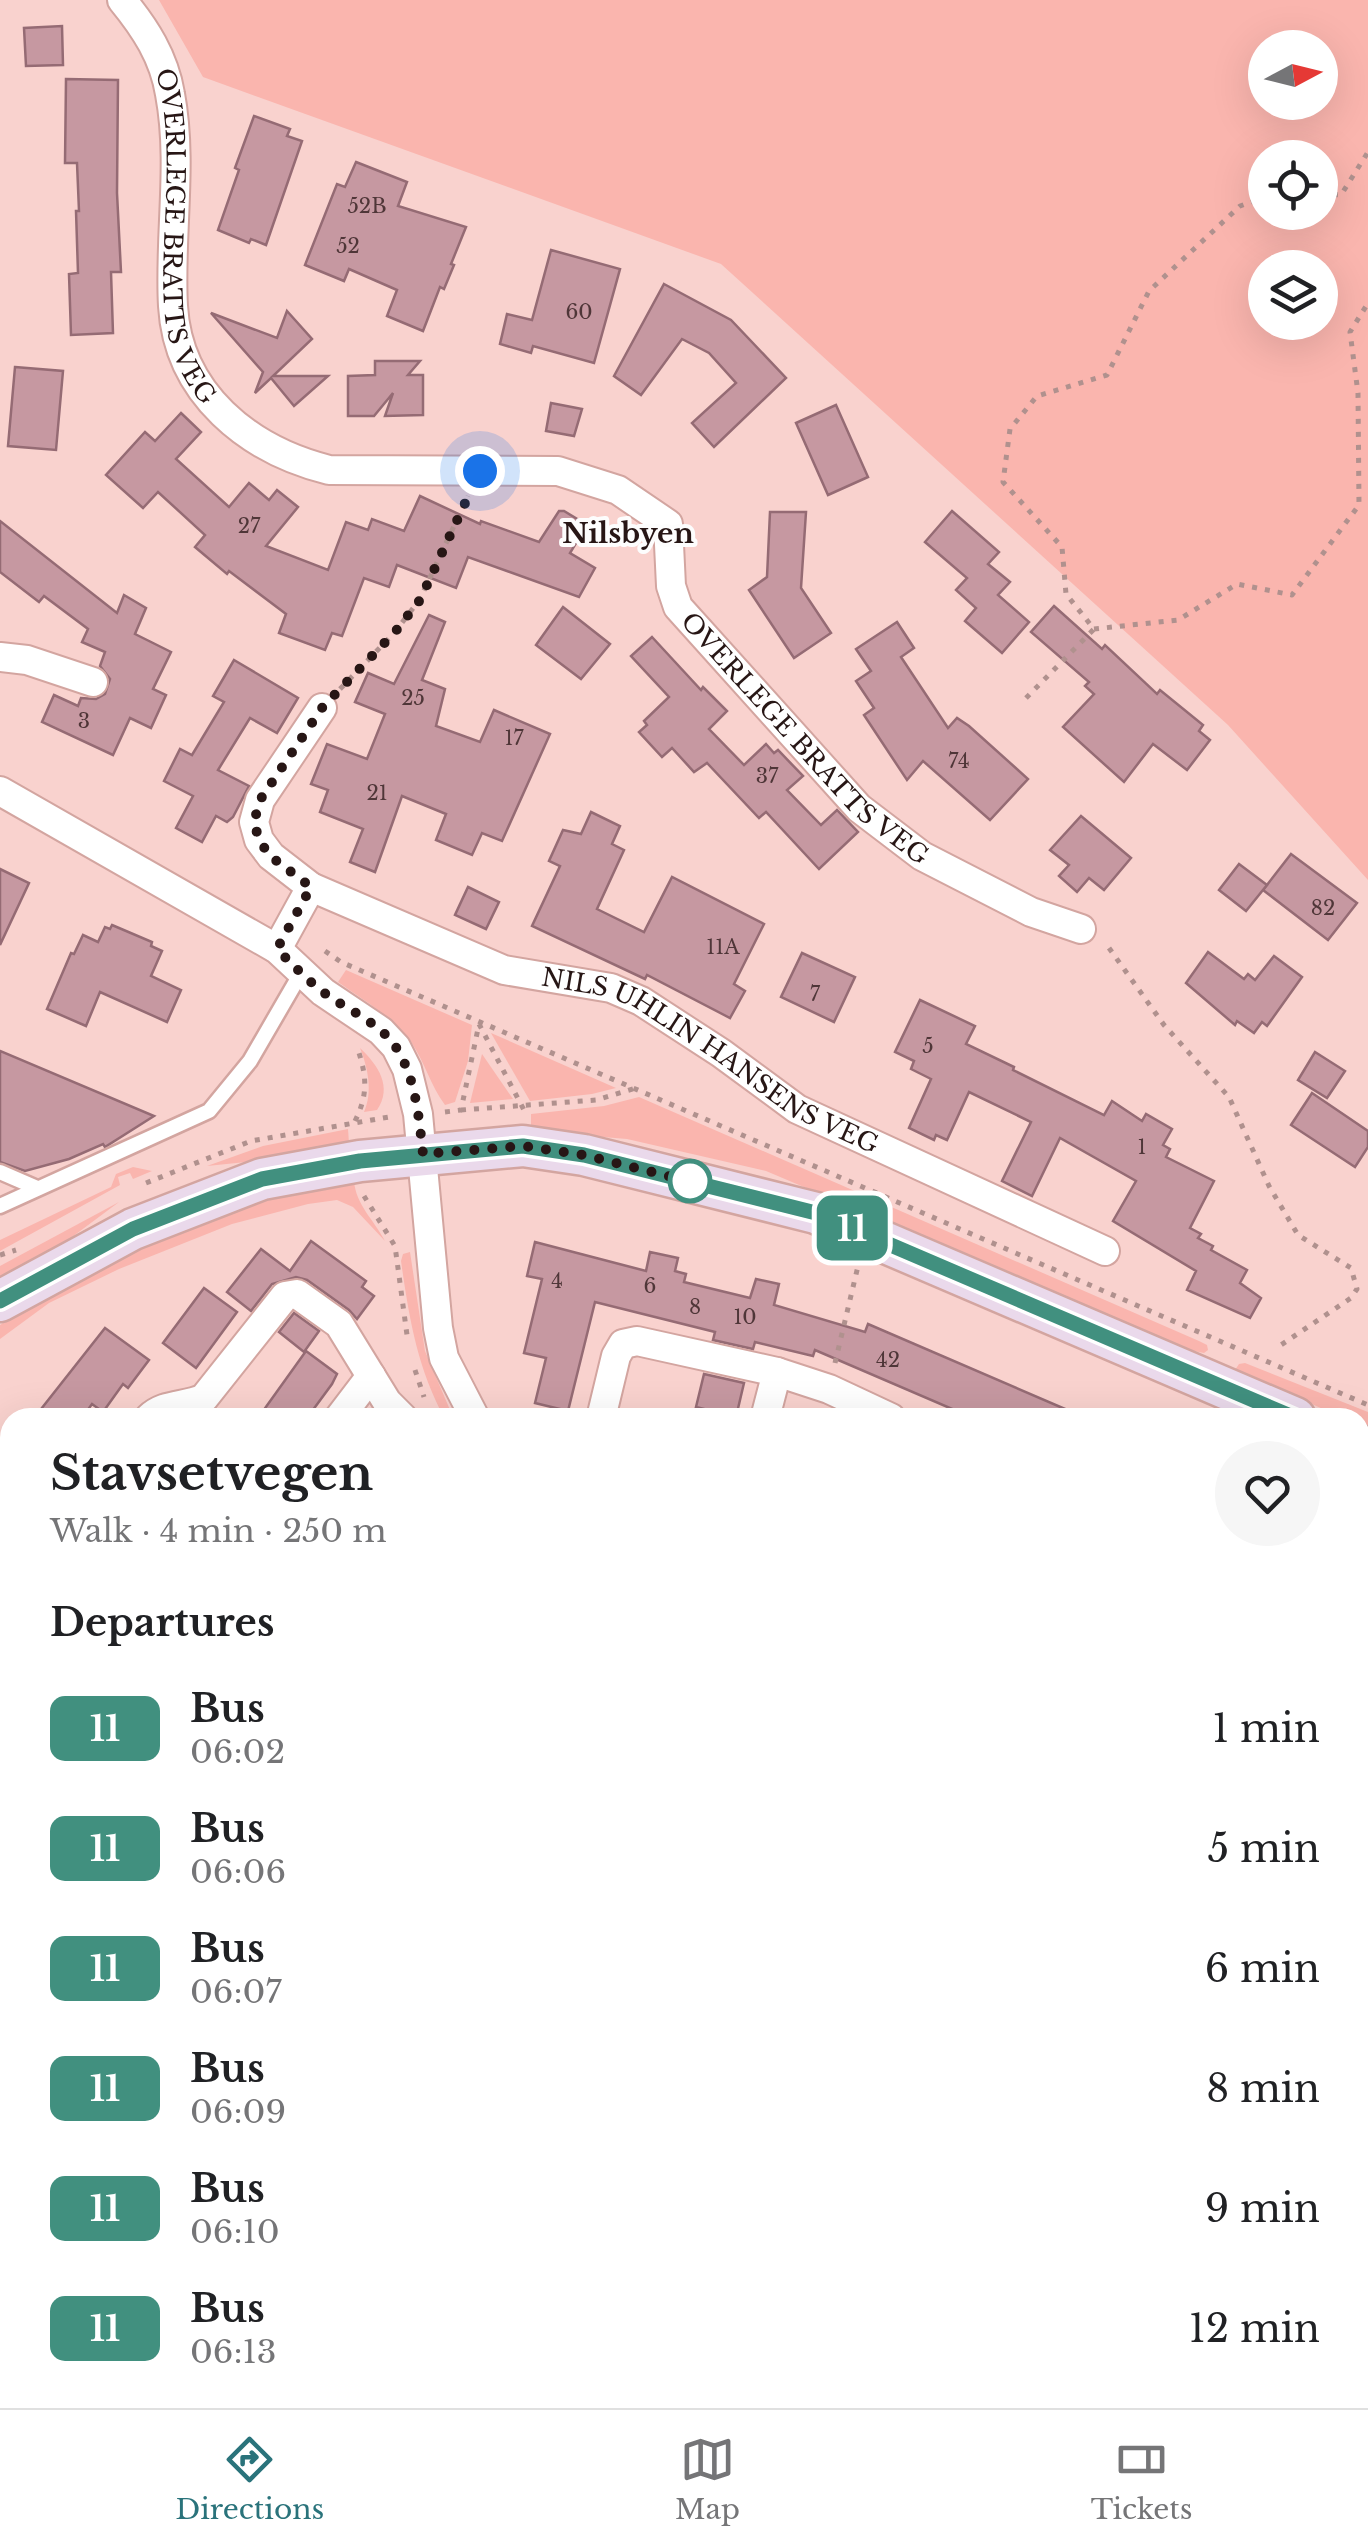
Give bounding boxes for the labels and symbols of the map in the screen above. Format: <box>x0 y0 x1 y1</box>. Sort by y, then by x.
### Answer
north arrow <box>1248 30 1338 120</box>
street label: OVERLEGE BRATTS VEG <box>149 65 223 410</box>
house number: 52B <box>347 194 387 218</box>
house number: 52 <box>336 234 360 258</box>
house number: 60 <box>565 300 593 324</box>
your location <box>455 446 505 496</box>
house number: 27 <box>238 514 261 538</box>
district label: Nilsbyen <box>562 516 694 551</box>
street label: OVERLEGE BRATTS VEG <box>675 606 935 871</box>
house number: 25 <box>401 686 425 710</box>
house number: 3 <box>78 709 90 733</box>
house number: 17 <box>505 726 524 750</box>
house number: 74 <box>948 749 970 773</box>
house number: 37 <box>756 764 779 788</box>
house number: 21 <box>366 781 388 805</box>
house number: 82 <box>1311 896 1335 920</box>
house number: 11A <box>706 935 740 959</box>
street label: NILS UHLIN HANSENS VEG <box>539 961 884 1160</box>
house number: 7 <box>810 982 821 1006</box>
house number: 5 <box>922 1034 934 1058</box>
house number: 1 <box>1138 1135 1146 1159</box>
unlabelled marker <box>669 1160 711 1202</box>
line badge: 11 <box>807 1196 897 1260</box>
house number: 4 <box>551 1269 563 1293</box>
house number: 6 <box>644 1274 656 1298</box>
house number: 8 <box>689 1295 701 1319</box>
house number: 10 <box>733 1305 757 1329</box>
house number: 42 <box>876 1348 900 1372</box>

